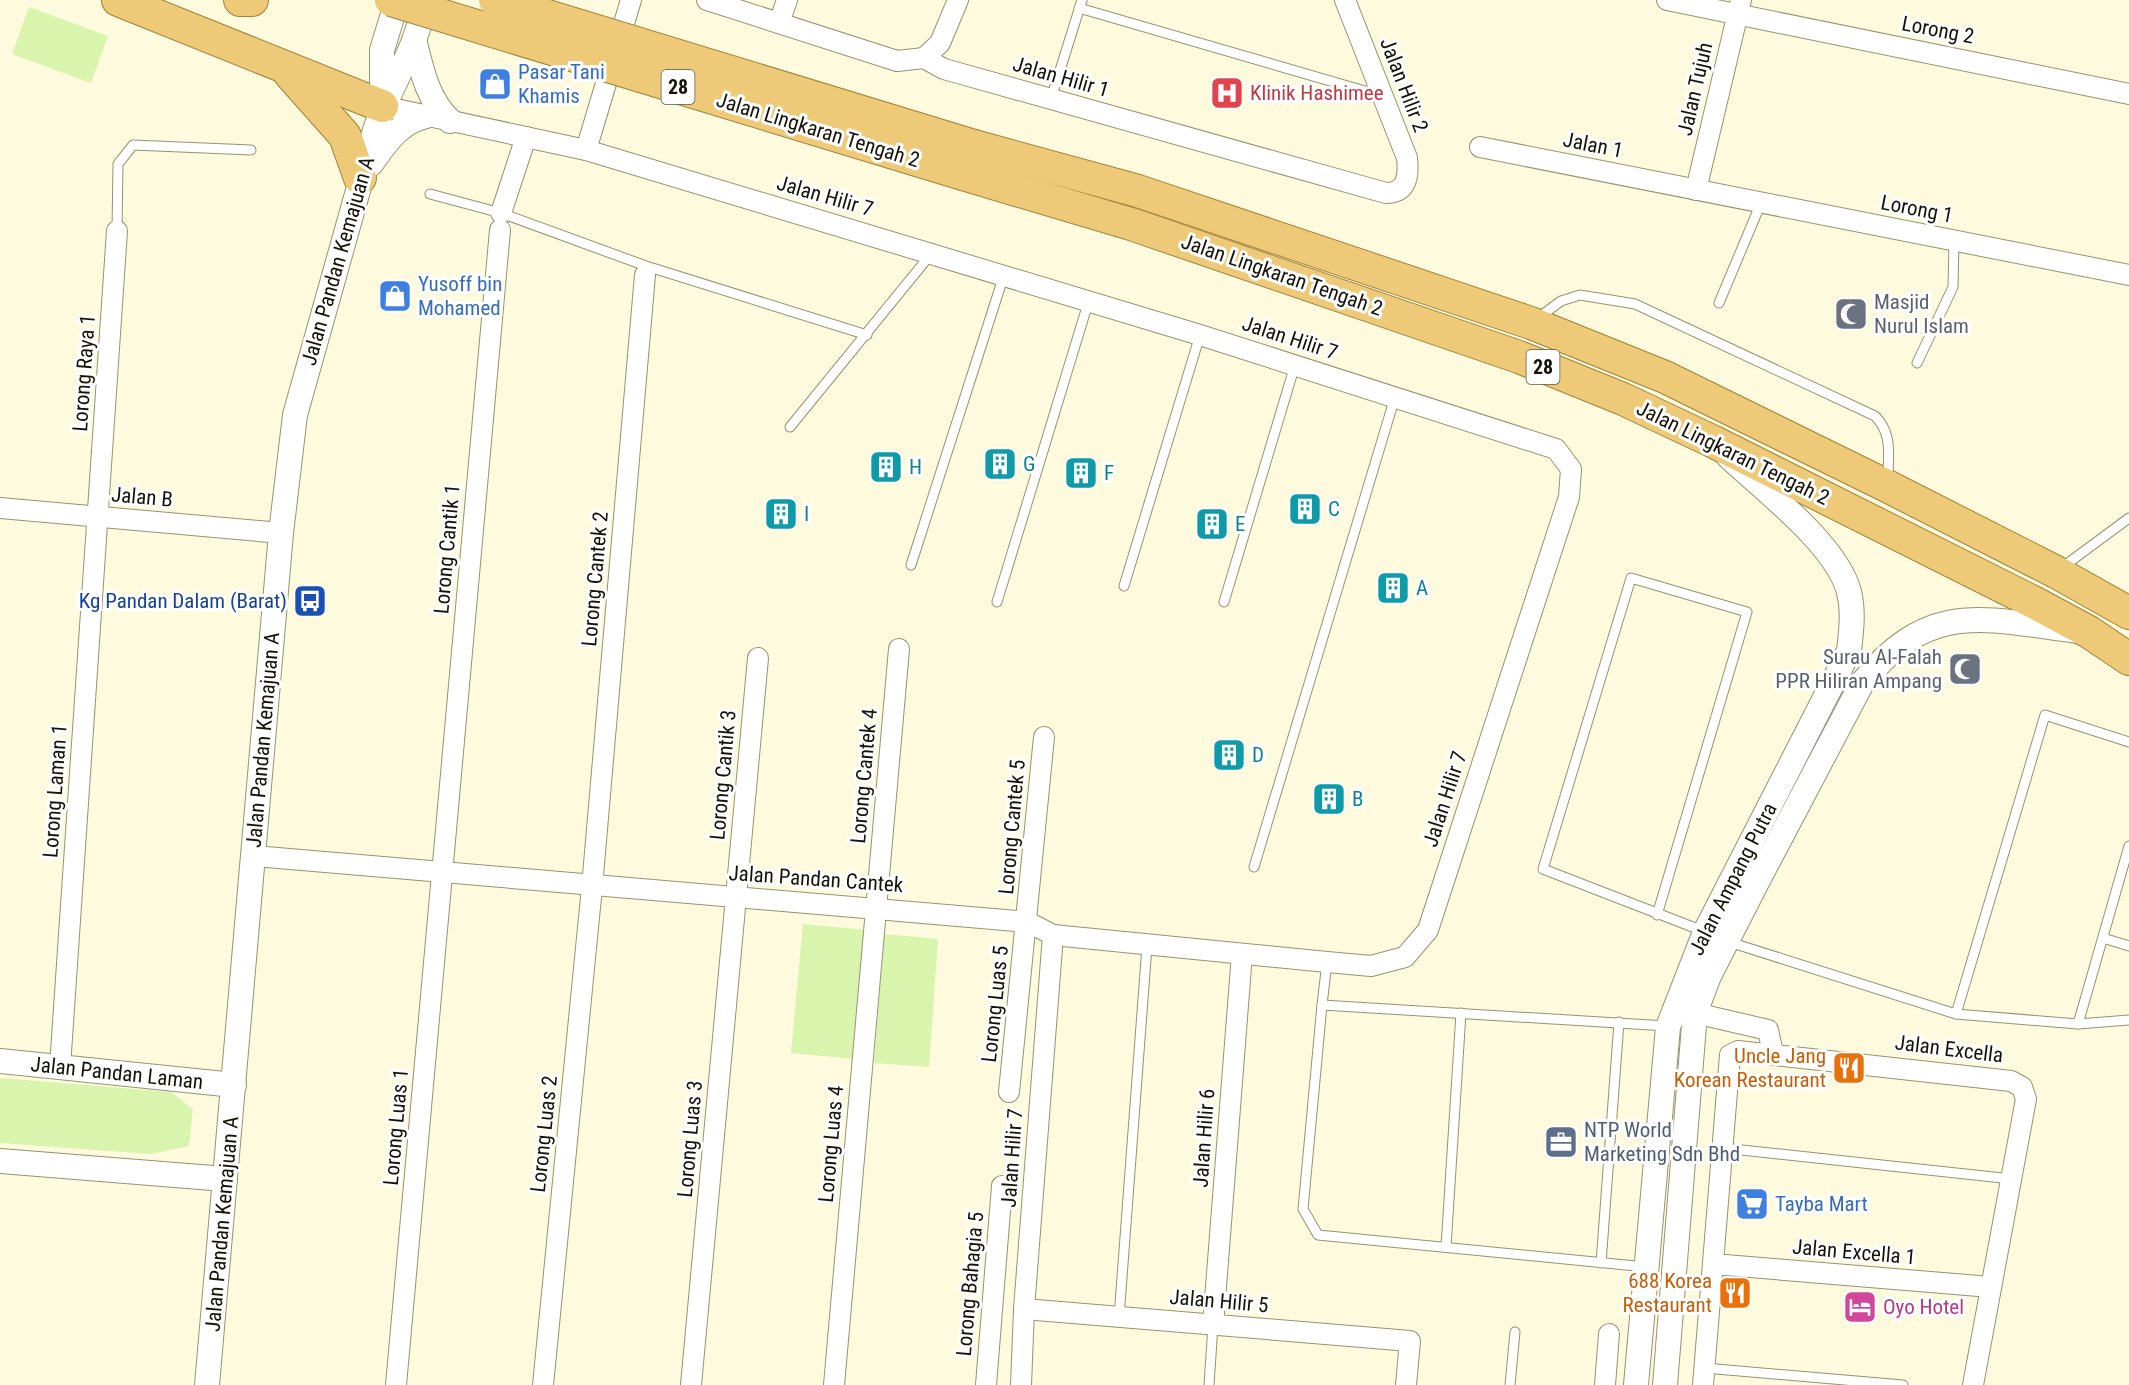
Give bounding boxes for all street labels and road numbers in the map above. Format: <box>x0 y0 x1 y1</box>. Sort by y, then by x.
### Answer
street label: Lorong 2 <box>1900 11 1976 49</box>
street label: Jalan Hilir 2 <box>1375 34 1433 136</box>
street label: Jalan Tujuh <box>1673 40 1717 138</box>
street label: Jalan Hilir 1 <box>1010 52 1112 102</box>
road number: 28 <box>662 70 694 104</box>
street label: Jalan Lingkaran Tengah 2 <box>713 88 923 172</box>
street label: Jalan 1 <box>1561 127 1625 163</box>
street label: Jalan Pandan Kemajuan A <box>297 154 379 368</box>
street label: Jalan Hilir 7 <box>774 171 876 221</box>
street label: Lorong 1 <box>1879 190 1955 228</box>
street label: Jalan Lingkaran Tengah 2 <box>1178 229 1386 321</box>
street label: Jalan Hilir 7 <box>1239 311 1341 365</box>
street label: Lorong Raya 1 <box>68 314 100 432</box>
road number: 28 <box>1526 350 1560 384</box>
street label: Jalan Lingkaran Tengah 2 <box>1633 396 1833 510</box>
street label: Jalan B <box>110 482 174 512</box>
street label: Lorong Cantik 1 <box>429 483 465 615</box>
street label: Lorong Cantek 2 <box>577 510 613 648</box>
street label: Jalan Pandan Kemajuan A <box>242 631 284 849</box>
street label: Lorong Cantek 4 <box>846 707 882 845</box>
street label: Lorong Cantik 3 <box>705 709 741 841</box>
street label: Lorong Laman 1 <box>38 723 72 859</box>
street label: Jalan Hilir 7 <box>1418 748 1472 850</box>
street label: Lorong Cantek 5 <box>994 758 1030 896</box>
street label: Jalan Ampang Putra <box>1684 799 1782 959</box>
street label: Jalan Pandan Cantek <box>728 861 905 897</box>
street label: Lorong Luas 5 <box>977 945 1013 1063</box>
street label: Jalan Excella <box>1894 1030 2004 1068</box>
street label: Jalan Pandan Laman <box>30 1052 204 1094</box>
street label: Lorong Luas 1 <box>379 1068 413 1186</box>
street label: Lorong Luas 2 <box>526 1075 562 1193</box>
street label: Lorong Luas 3 <box>673 1080 707 1198</box>
street label: Lorong Luas 4 <box>814 1085 848 1203</box>
street label: Jalan Hilir 6 <box>1189 1088 1219 1188</box>
street label: Jalan Hilir 7 <box>997 1108 1027 1208</box>
street label: Jalan Pandan Kemajuan A <box>201 1115 243 1333</box>
street label: Lorong Bahagia 5 <box>952 1211 988 1357</box>
street label: Jalan Excella 1 <box>1791 1235 1917 1269</box>
street label: Jalan Hilir 5 <box>1169 1285 1269 1317</box>

